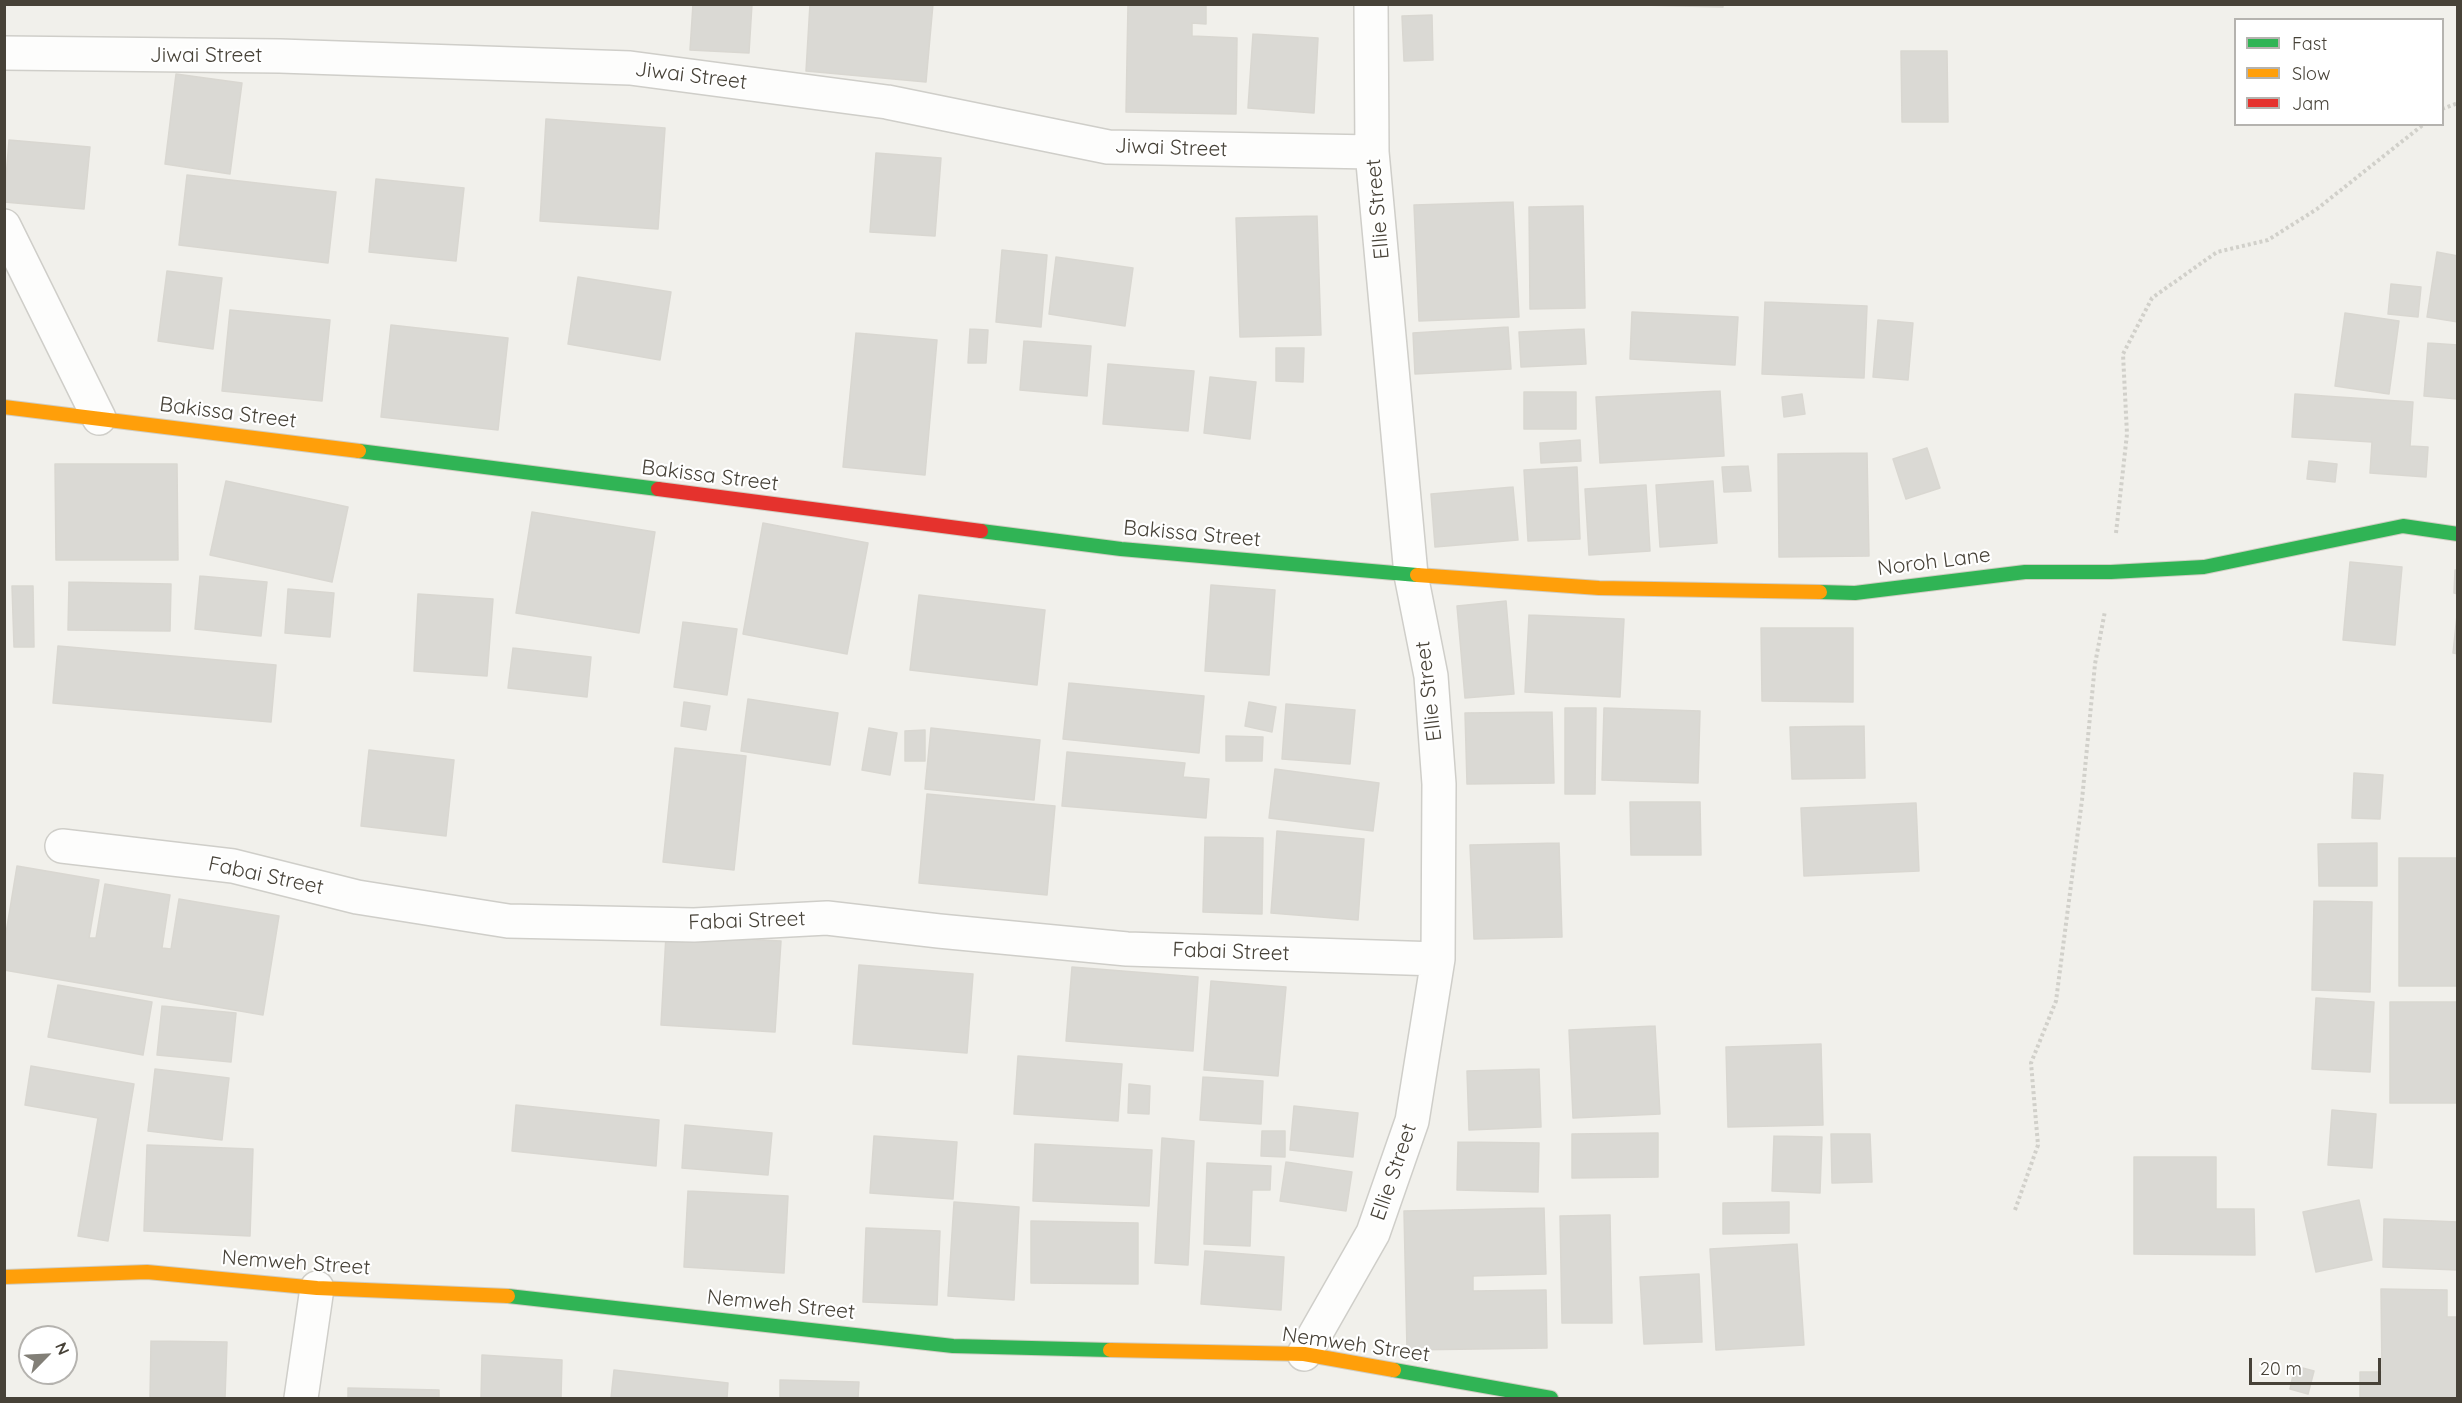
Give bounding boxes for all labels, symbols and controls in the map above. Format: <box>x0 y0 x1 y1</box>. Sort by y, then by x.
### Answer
legend <box>2234 18 2444 126</box>
text: Fast <box>2292 32 2327 55</box>
street label: Jiwai Street <box>150 43 262 69</box>
street label: Jiwai Street <box>634 57 748 95</box>
text: Slow <box>2292 62 2330 85</box>
text: Jam <box>2292 92 2330 115</box>
street label: Jiwai Street <box>1114 133 1228 163</box>
street label: Ellie Street <box>1361 158 1395 260</box>
street label: Bakissa Street <box>158 392 298 434</box>
street label: Bakissa Street <box>640 455 780 497</box>
street label: Bakissa Street <box>1122 515 1262 553</box>
street label: Noroh Lane <box>1876 543 1992 581</box>
street label: Ellie Street <box>1410 639 1448 743</box>
street label: Fabai Street <box>206 851 326 901</box>
street label: Fabai Street <box>688 906 806 936</box>
street label: Fabai Street <box>1172 937 1290 967</box>
street label: Ellie Street <box>1366 1120 1422 1224</box>
street label: Nemweh Street <box>221 1245 371 1281</box>
street label: Nemweh Street <box>706 1285 856 1325</box>
street label: Nemweh Street <box>1280 1322 1432 1368</box>
north arrow <box>18 1325 78 1385</box>
text: N <box>51 1339 74 1358</box>
scale bar <box>2252 1346 2384 1384</box>
text: 20 m <box>2260 1357 2302 1380</box>

